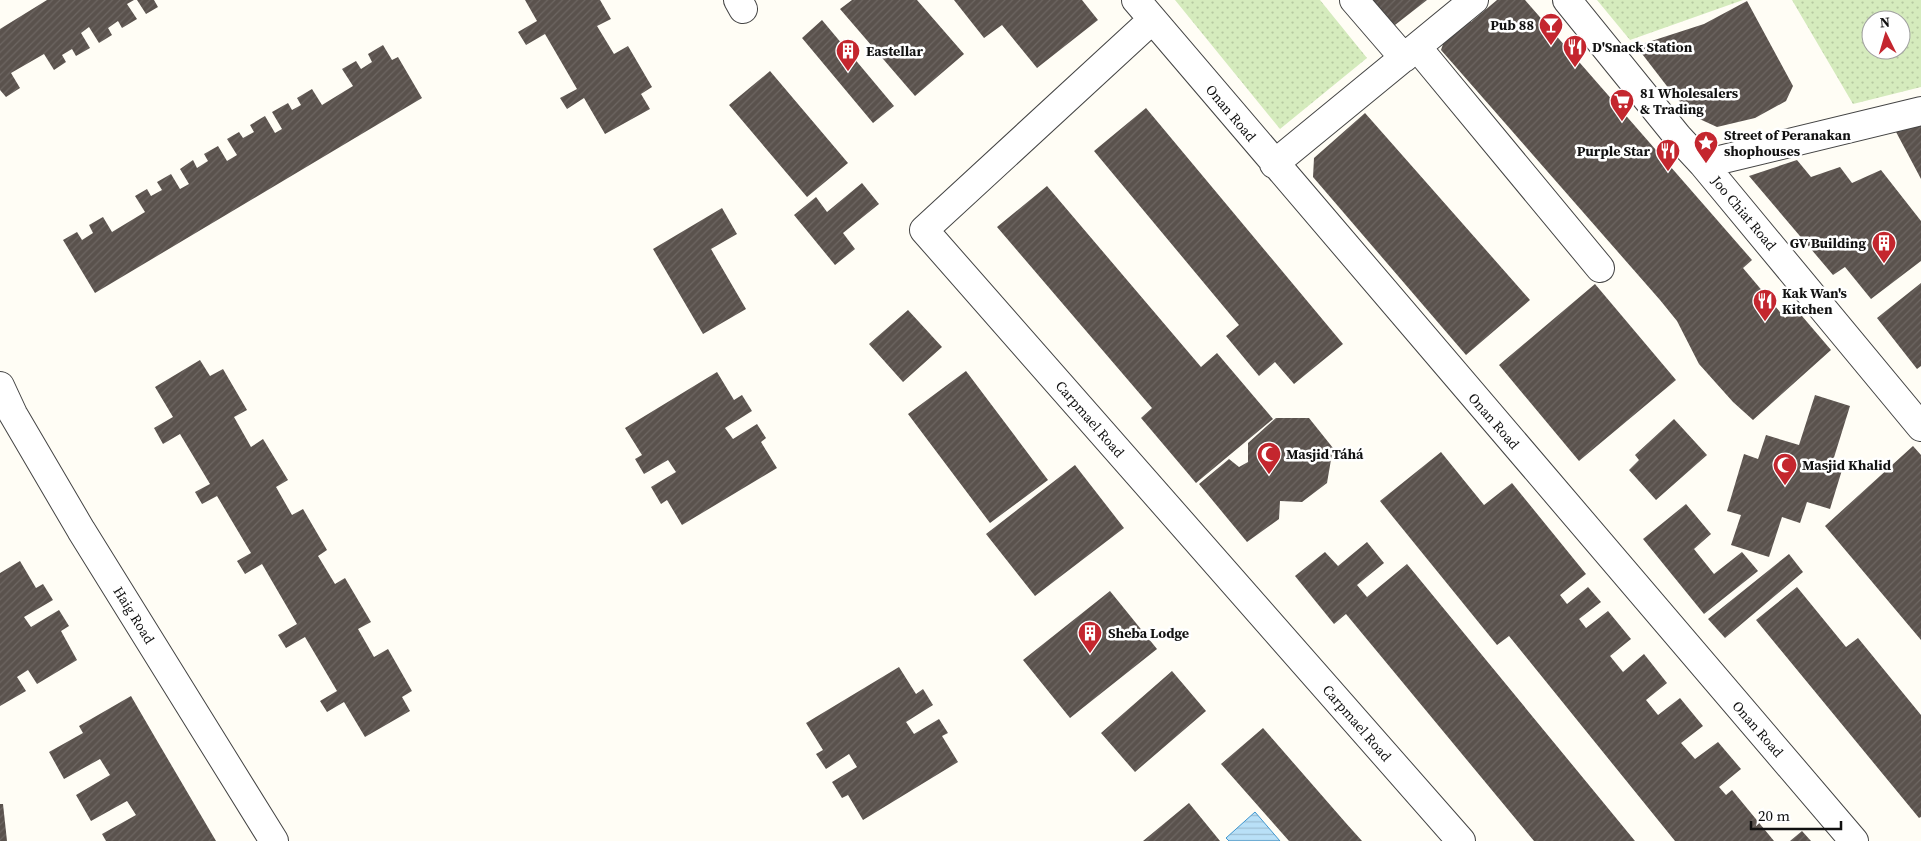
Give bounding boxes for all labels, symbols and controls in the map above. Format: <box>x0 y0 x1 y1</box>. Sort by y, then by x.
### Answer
north arrow <box>1861 10 1911 60</box>
bar icon: Pub 88 <box>1538 12 1564 46</box>
text: N <box>1879 12 1891 32</box>
place label: Pub 88 <box>1490 15 1534 35</box>
restaurant icon: D'Snack Station <box>1562 34 1588 68</box>
place label: D'Snack Station <box>1592 37 1693 57</box>
building icon: Eastellar <box>835 38 861 72</box>
place label: Eastellar <box>866 41 923 61</box>
street label: Onan Road <box>1201 80 1261 146</box>
place label: 81 Wholesalers & Trading <box>1640 83 1739 119</box>
supermarket icon: 81 Wholesalers & Trading <box>1609 88 1635 122</box>
place label: Street of Peranakan shophouses <box>1724 125 1851 161</box>
place icon: Street of Peranakan shophouses <box>1693 130 1719 164</box>
restaurant icon: Purple Star <box>1655 138 1681 172</box>
place label: Purple Star <box>1577 141 1650 161</box>
street label: Joo Chiat Road <box>1706 171 1781 255</box>
building icon: GV Building <box>1871 230 1897 264</box>
place label: GV Building <box>1790 233 1866 253</box>
place label: Kak Wan's Kitchen <box>1782 283 1848 319</box>
restaurant icon: Kak Wan's Kitchen <box>1752 288 1778 322</box>
street label: Carpmael Road <box>1051 376 1129 462</box>
street label: Onan Road <box>1464 388 1524 454</box>
mosque icon: Masjid Táhá <box>1256 441 1282 475</box>
place label: Masjid Táhá <box>1286 444 1364 464</box>
mosque icon: Masjid Khalid <box>1772 452 1798 486</box>
place label: Masjid Khalid <box>1802 455 1892 475</box>
street label: Haig Road <box>108 582 160 648</box>
building icon: Sheba Lodge <box>1077 620 1103 654</box>
place label: Sheba Lodge <box>1108 623 1189 643</box>
street label: Carpmael Road <box>1318 680 1396 766</box>
street label: Onan Road <box>1728 696 1788 762</box>
scale bar <box>1751 798 1841 830</box>
text: 20 m <box>1758 805 1790 826</box>

